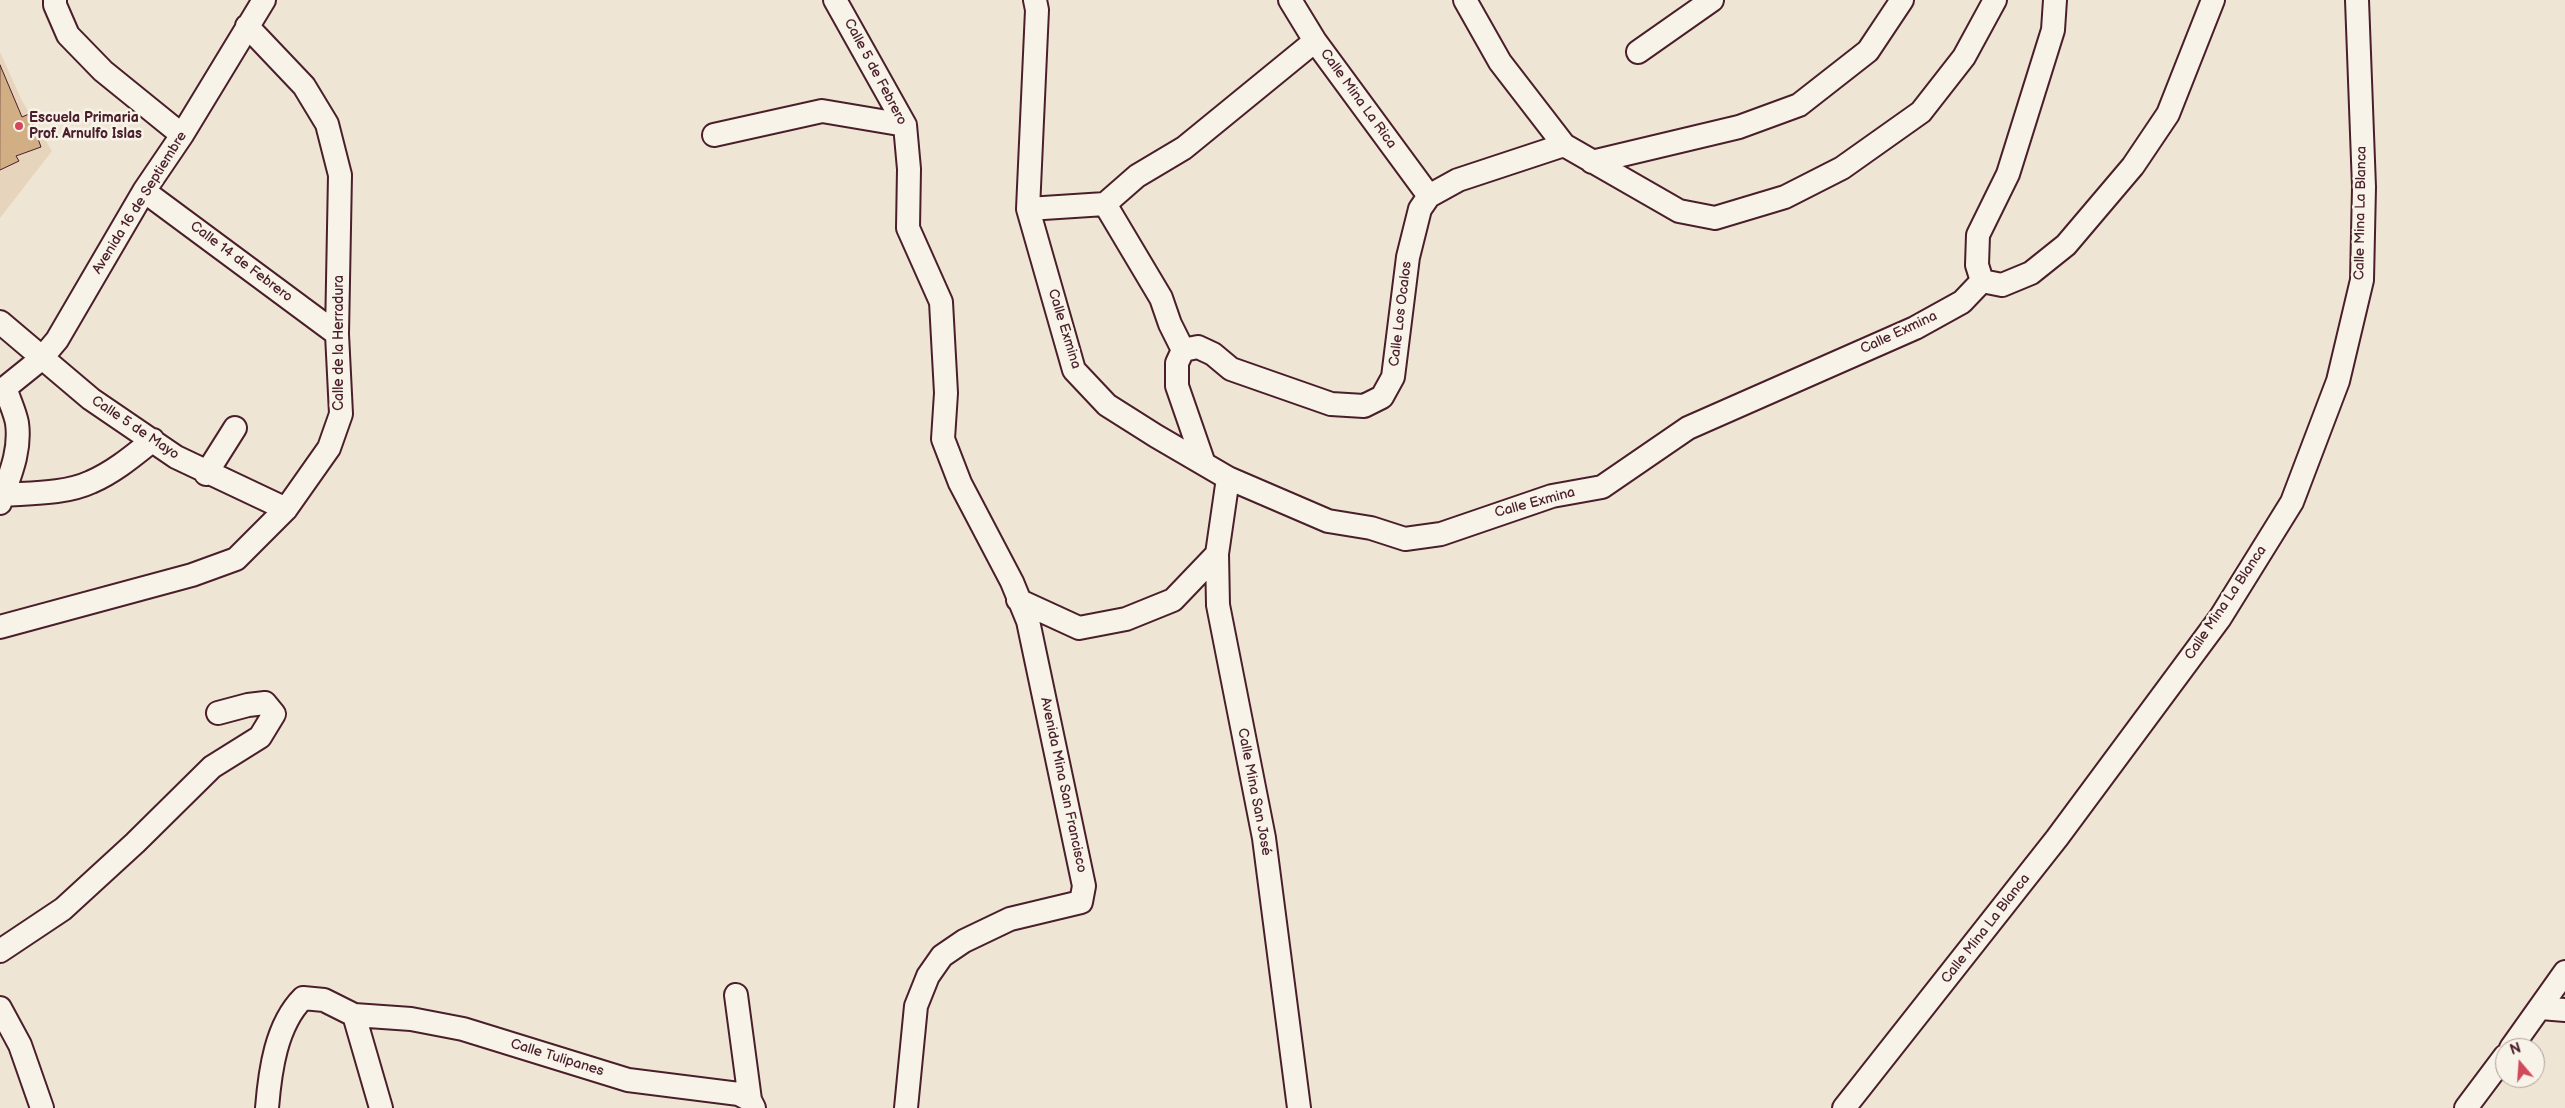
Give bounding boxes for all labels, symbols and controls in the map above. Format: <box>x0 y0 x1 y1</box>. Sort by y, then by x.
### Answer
street label: Calle 5 de Febrero <box>840 16 910 128</box>
street label: Calle Mina La Rica <box>1316 46 1400 152</box>
place label: Escuela Primaria Prof. Arnulfo Islas <box>29 110 142 142</box>
marker: Escuela Primaria Prof. Arnulfo Islas <box>13 120 25 132</box>
street label: Avenida 16 de Septiembre <box>89 129 191 277</box>
street label: Calle Mina La Blanca <box>2351 146 2371 280</box>
street label: Calle 14 de Febrero <box>186 218 296 306</box>
street label: Calle Los Ocalos <box>1386 260 1416 368</box>
street label: Calle de la Herradura <box>331 275 347 411</box>
street label: Calle Exmina <box>1044 287 1084 371</box>
street label: Calle Exmina <box>1858 308 1940 358</box>
street label: Calle 5 de Mayo <box>88 393 182 463</box>
street label: Calle Exmina <box>1493 484 1577 522</box>
street label: Calle Mina La Blanca <box>2182 543 2270 663</box>
street label: Avenida Mina San Francisco <box>1036 696 1090 874</box>
street label: Calle Mina San José <box>1233 727 1275 857</box>
street label: Calle Mina La Blanca <box>1938 871 2034 987</box>
street label: Calle Tulipanes <box>508 1036 606 1080</box>
north arrow <box>2495 1038 2545 1088</box>
text: N <box>2508 1040 2523 1059</box>

